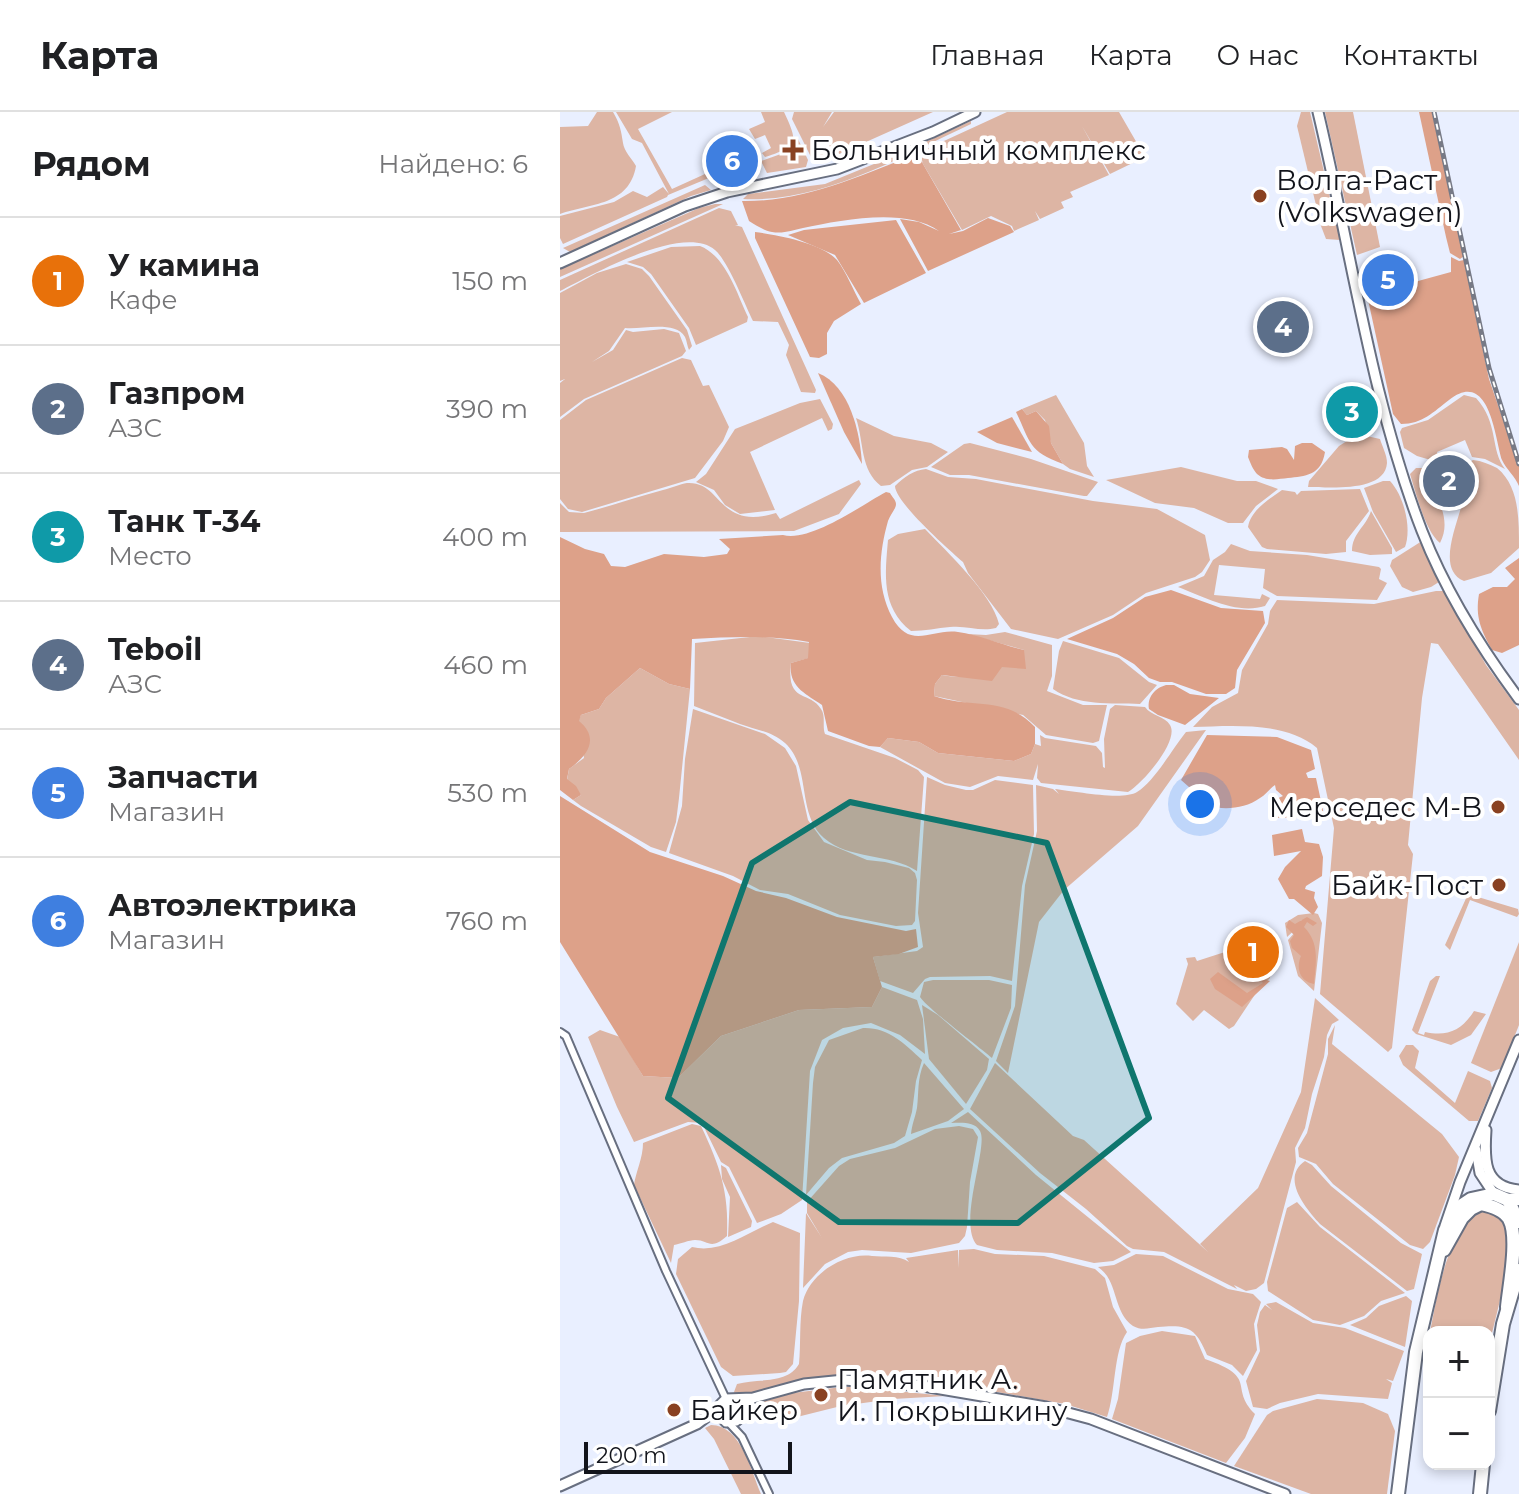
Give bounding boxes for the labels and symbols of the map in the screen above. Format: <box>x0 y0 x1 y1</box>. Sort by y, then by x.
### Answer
pin: 6 <box>706 131 758 191</box>
place label: Больничный комплекс <box>811 133 1146 167</box>
marker: Больничный комплекс <box>782 139 804 161</box>
place label: Волга-Раст (Volkswagen) <box>1276 163 1463 229</box>
marker: Волга-Раст (Volkswagen) <box>1251 187 1269 205</box>
pin: 5 <box>1362 250 1414 310</box>
pin: 4 <box>1257 297 1309 357</box>
pin: 3 <box>1326 382 1378 442</box>
pin: 2 <box>1423 451 1475 511</box>
your location <box>1180 784 1220 824</box>
place label: Мерседес M-B <box>1269 790 1482 824</box>
marker: Мерседес M-B <box>1489 798 1507 816</box>
place label: Байк-Пост <box>1331 868 1484 902</box>
marker: Байк-Пост <box>1490 876 1508 894</box>
pin: 1 <box>1227 922 1279 982</box>
place label: Памятник А. И. Покрышкину <box>837 1362 1068 1428</box>
marker: Памятник А. И. Покрышкину <box>812 1386 830 1404</box>
place label: Байкер <box>690 1393 798 1427</box>
marker: Байкер <box>665 1401 683 1419</box>
scale bar <box>584 1438 792 1474</box>

